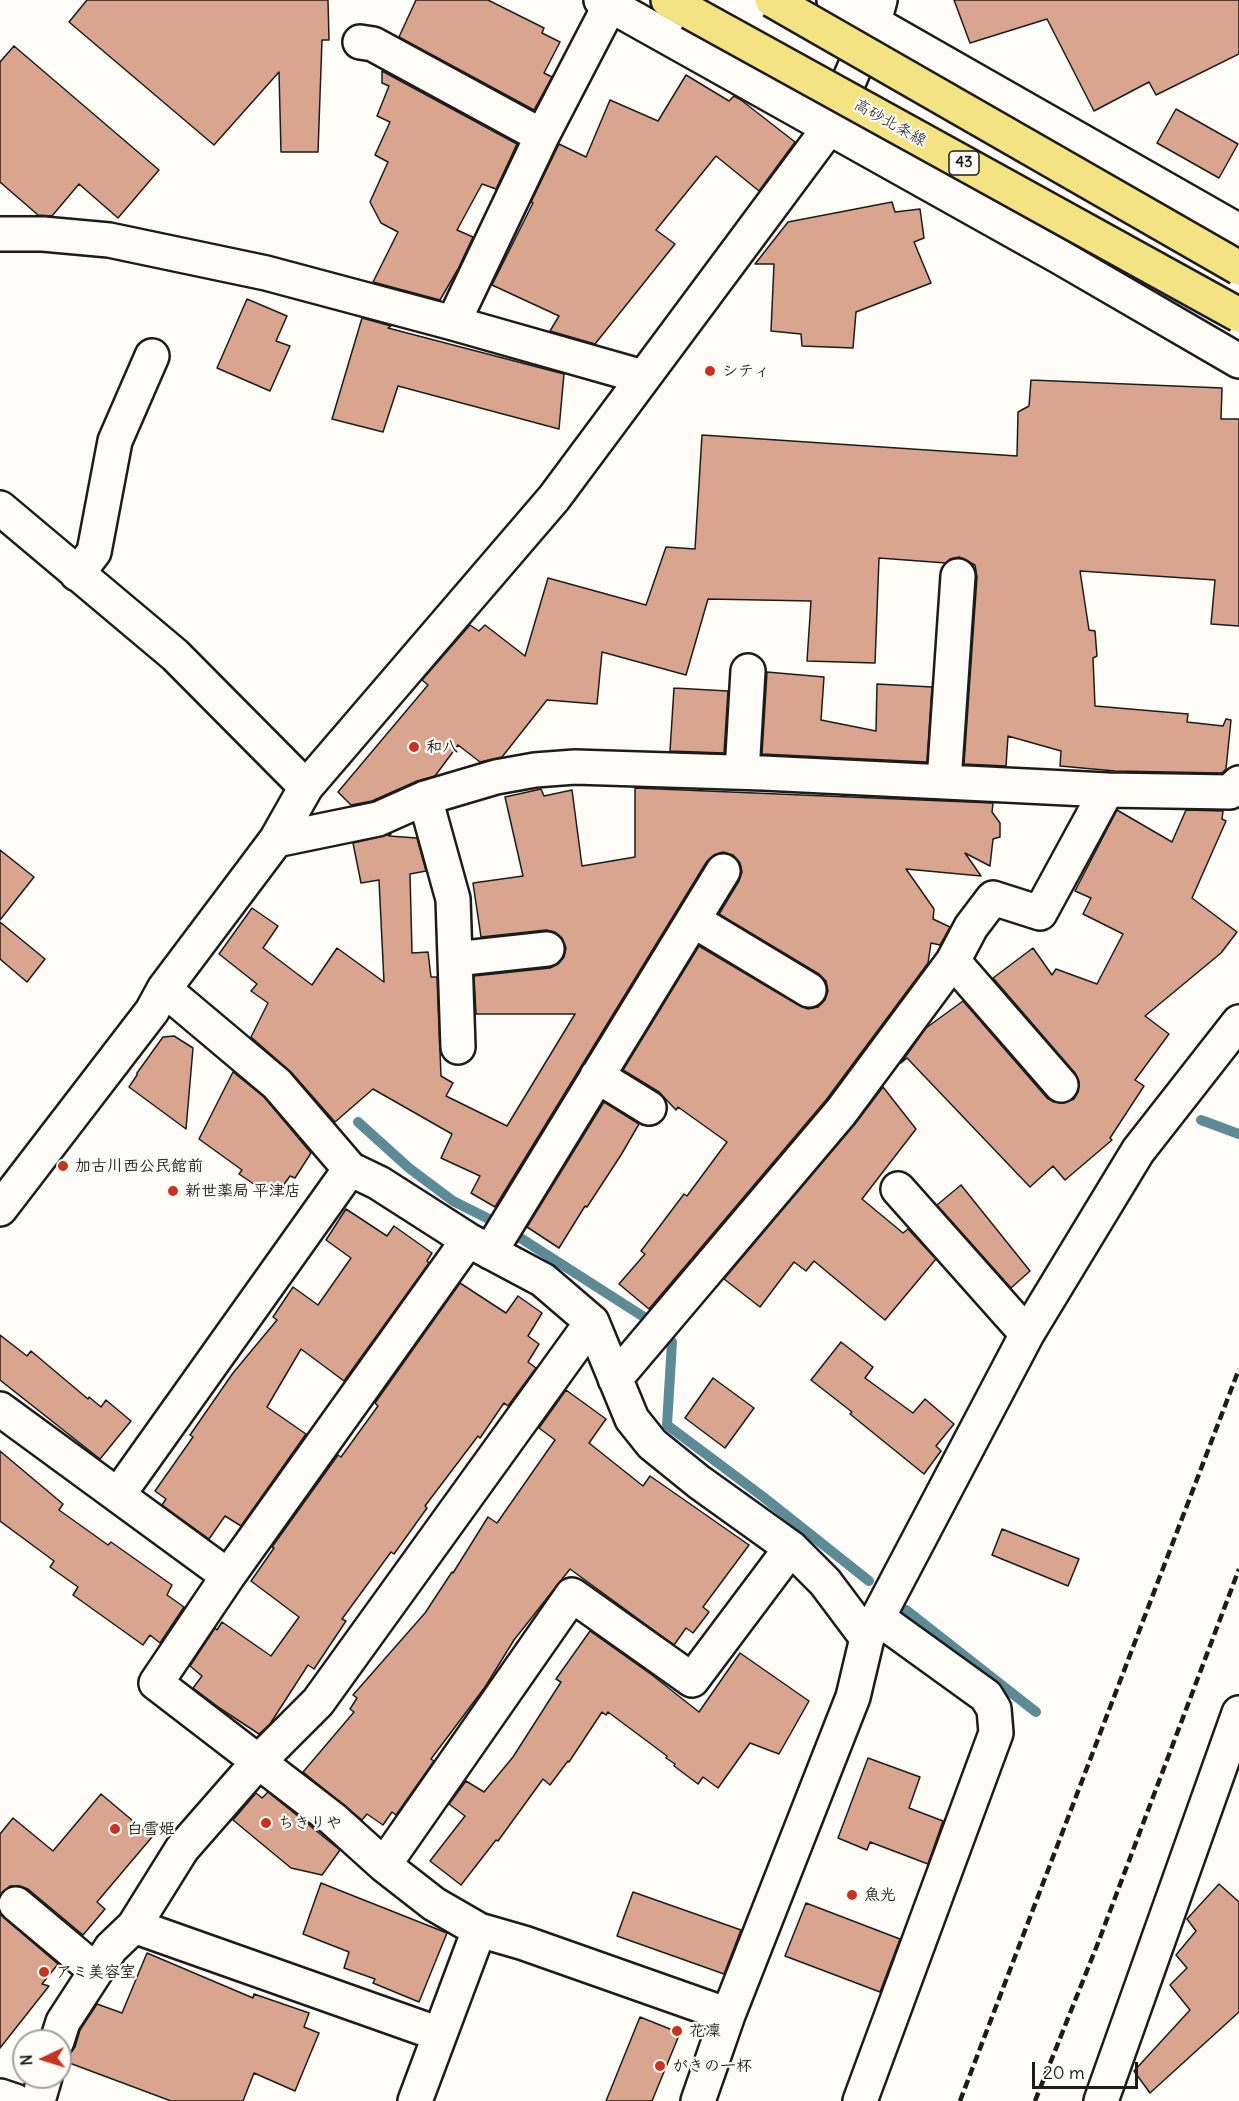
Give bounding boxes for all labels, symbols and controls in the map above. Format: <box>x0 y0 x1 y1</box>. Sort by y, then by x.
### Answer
street label: 高砂北条線 <box>850 95 930 151</box>
road number: 43 <box>949 151 979 175</box>
place label: シティ <box>722 361 770 381</box>
marker: シティ <box>703 364 717 378</box>
place label: 和八 <box>426 737 458 757</box>
marker: 和八 <box>407 740 421 754</box>
place label: 加古川西公民館前 <box>75 1156 203 1176</box>
marker: 加古川西公民館前 <box>56 1159 70 1173</box>
place label: 新世薬局 平津店 <box>185 1181 301 1201</box>
marker: 新世薬局 平津店 <box>166 1184 180 1198</box>
place label: ちきりや <box>278 1813 342 1833</box>
marker: ちきりや <box>259 1816 273 1830</box>
place label: 白雪姫 <box>127 1819 175 1839</box>
marker: 白雪姫 <box>108 1822 122 1836</box>
place label: 魚光 <box>864 1885 896 1905</box>
marker: 魚光 <box>845 1888 859 1902</box>
place label: アミ美容室 <box>56 1962 136 1982</box>
marker: アミ美容室 <box>37 1965 51 1979</box>
place label: 花凜 <box>689 2021 721 2041</box>
marker: 花凜 <box>670 2024 684 2038</box>
north arrow <box>12 2029 72 2089</box>
scale bar <box>1035 2050 1142 2088</box>
text: N <box>16 2054 36 2066</box>
place label: がきの一杯 <box>672 2056 752 2076</box>
marker: がきの一杯 <box>653 2059 667 2073</box>
text: 20 m <box>1043 2061 1085 2084</box>

